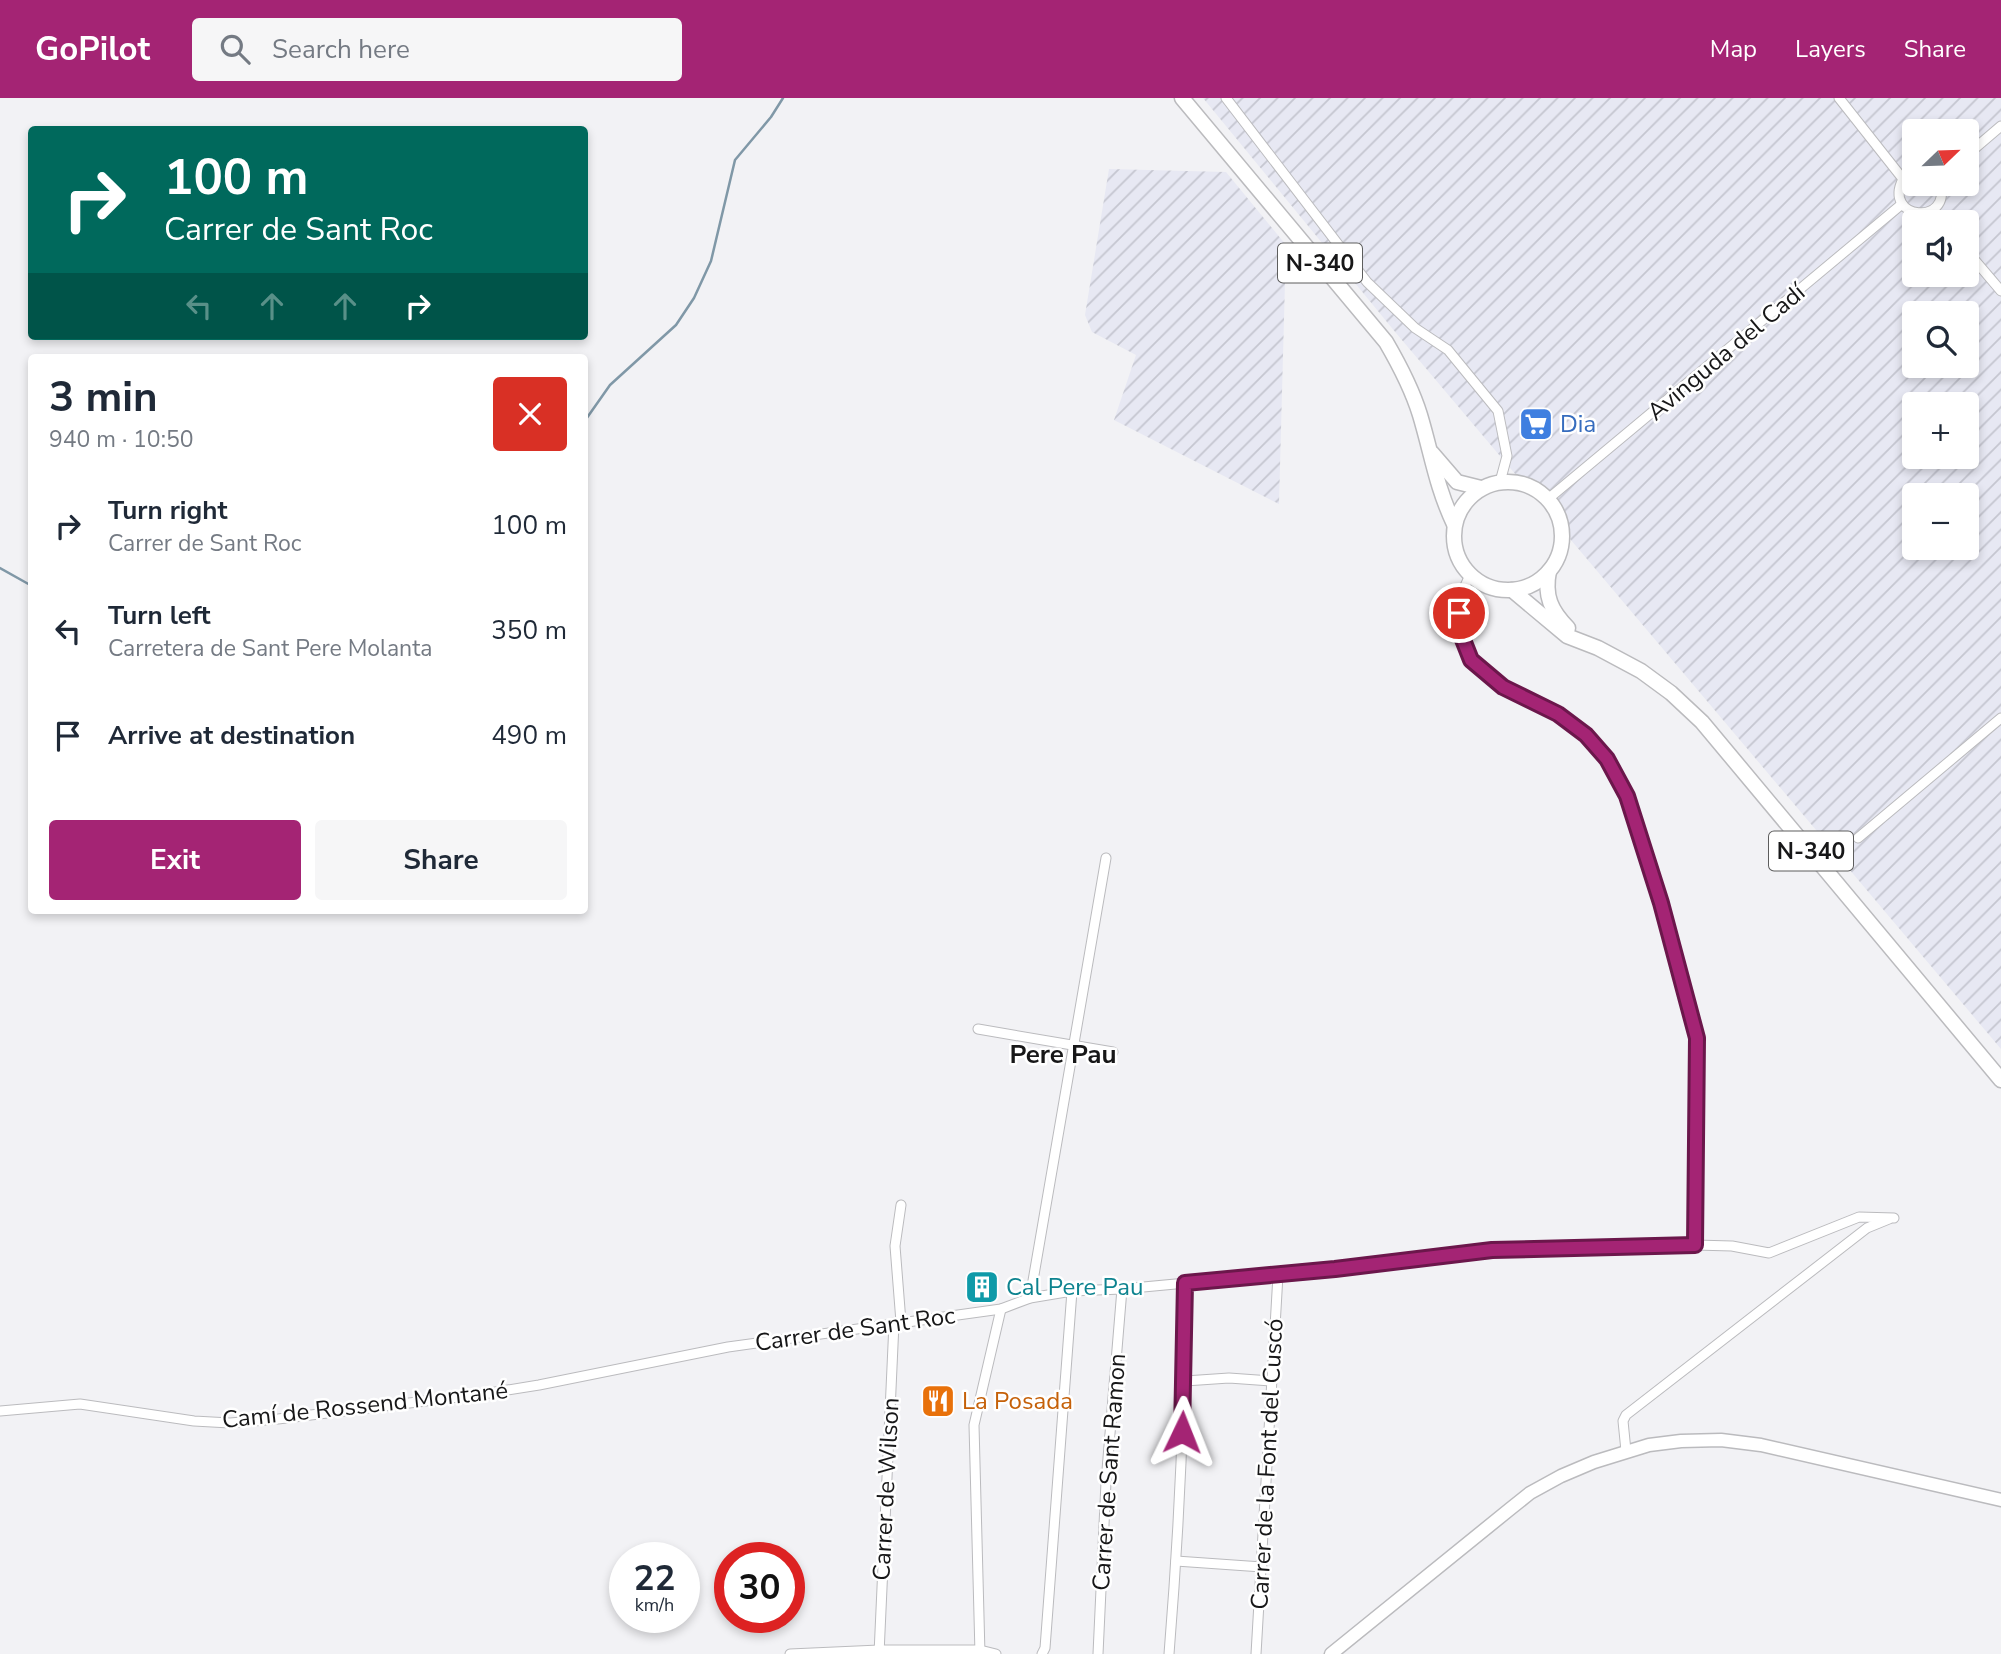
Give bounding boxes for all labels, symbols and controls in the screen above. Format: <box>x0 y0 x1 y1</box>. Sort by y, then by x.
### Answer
search box <box>192 18 682 81</box>
text: GoPilot <box>35 27 150 72</box>
icon: search <box>216 30 254 68</box>
text: Search here <box>272 32 410 67</box>
text: Map <box>1710 33 1757 65</box>
text: Layers <box>1795 33 1866 65</box>
text: Share <box>1904 33 1966 65</box>
north arrow <box>1902 119 1979 196</box>
map controls <box>1902 119 1979 560</box>
text: 100 m <box>164 144 308 211</box>
icon: right <box>49 154 140 245</box>
text: Carrer de Sant Roc <box>164 208 433 251</box>
button: sound <box>1902 210 1979 287</box>
road number: N-340 <box>1278 244 1362 282</box>
street label: Avinguda del Cadí <box>1640 276 1813 428</box>
icon: left <box>180 287 218 325</box>
icon: ahead <box>253 287 291 325</box>
icon: ahead <box>326 287 364 325</box>
icon: right <box>399 287 437 325</box>
button: search <box>1902 301 1979 378</box>
text: 3 min <box>49 369 158 426</box>
button: close <box>493 377 567 451</box>
button: + <box>1902 392 1979 469</box>
supermarket icon: Dia <box>1517 405 1555 443</box>
place label: Dia <box>1560 408 1596 440</box>
text: 940 m · 10:50 <box>49 424 194 455</box>
button: − <box>1902 483 1979 560</box>
text: Turn right <box>108 493 227 528</box>
icon: right <box>49 507 87 545</box>
text: 100 m <box>491 508 567 543</box>
text: Carrer de Sant Roc <box>108 528 301 559</box>
pin <box>1429 583 1489 643</box>
icon: arrive <box>1440 594 1478 632</box>
text: Turn left <box>108 598 211 633</box>
icon: left <box>49 612 87 650</box>
text: 350 m <box>491 613 567 648</box>
text: Carretera de Sant Pere Molanta <box>108 633 432 664</box>
icon: arrive <box>49 717 87 755</box>
text: Arrive at destination <box>108 718 355 753</box>
text: 490 m <box>491 718 567 753</box>
button: Exit <box>49 820 301 900</box>
button: Share <box>315 820 567 900</box>
road number: N-340 <box>1769 832 1853 870</box>
district label: Pere Pau <box>1009 1037 1117 1072</box>
building icon: Cal Pere Pau <box>963 1268 1001 1306</box>
place label: Cal Pere Pau <box>1006 1271 1143 1303</box>
street label: Carrer de Sant Roc <box>753 1299 957 1359</box>
street label: Carrer de la Font del Cuscó <box>1243 1318 1291 1610</box>
street label: Carrer de Sant Ramon <box>1085 1352 1133 1592</box>
street label: Camí de Rossend Montané <box>220 1374 510 1436</box>
restaurant icon: La Posada <box>919 1382 957 1420</box>
place label: La Posada <box>962 1385 1073 1417</box>
position arrow <box>1145 1395 1219 1469</box>
street label: Carrer de Wilson <box>865 1397 907 1581</box>
speed limit sign: 30 <box>714 1542 805 1633</box>
text: 22 <box>633 1555 676 1602</box>
text: km/h <box>635 1593 674 1617</box>

